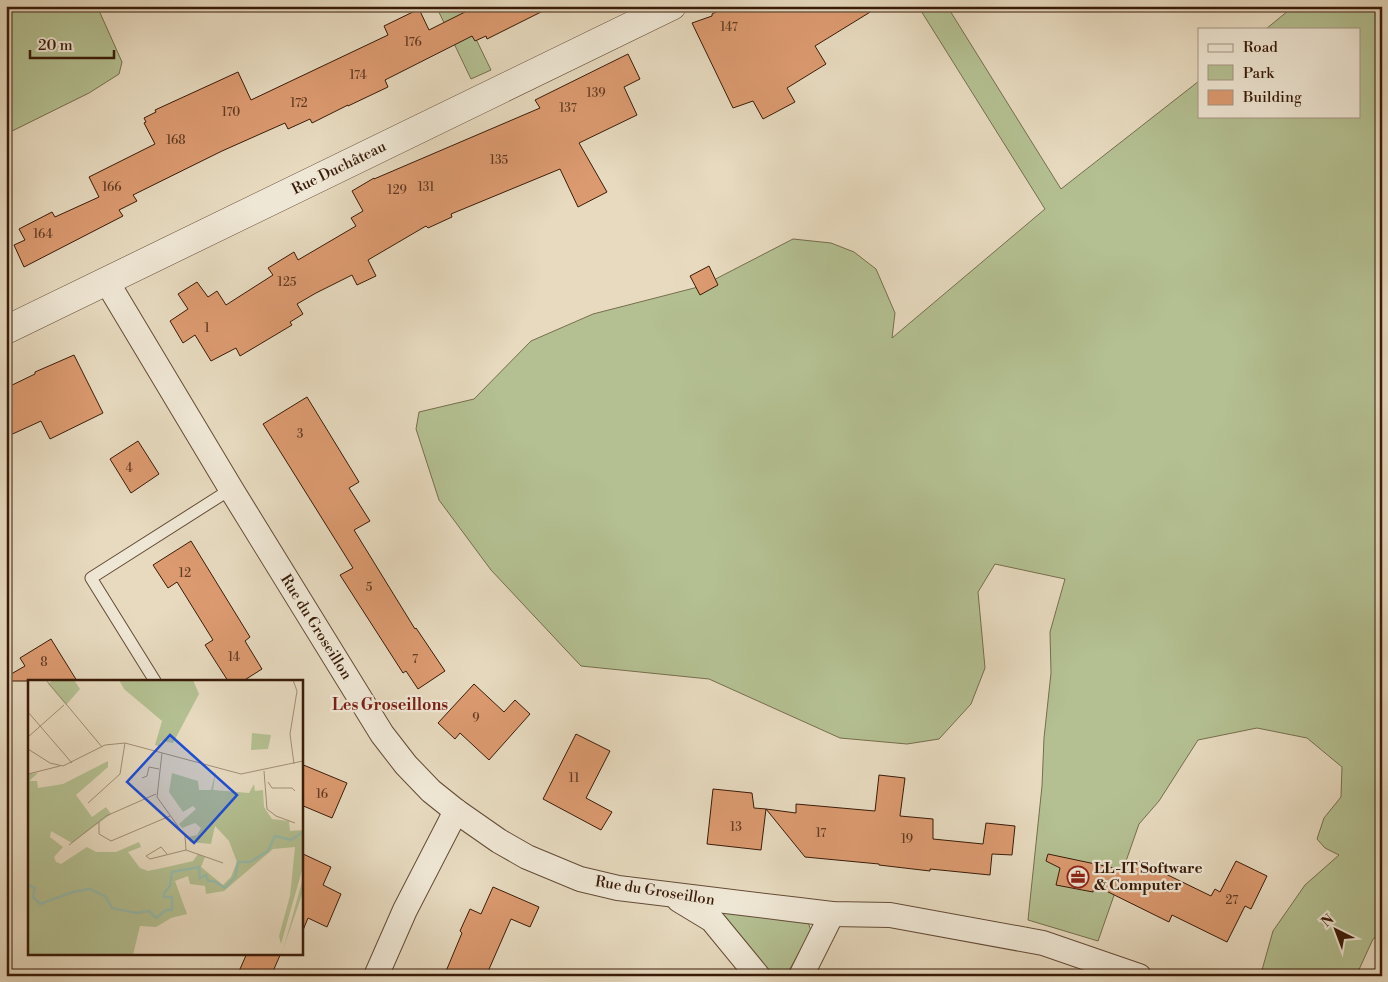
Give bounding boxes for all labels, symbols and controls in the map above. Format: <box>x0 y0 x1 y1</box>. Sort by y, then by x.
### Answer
house number: 147 <box>720 20 738 35</box>
scale bar <box>30 28 114 60</box>
legend <box>1198 28 1360 118</box>
house number: 176 <box>404 35 422 50</box>
text: 20 m <box>38 36 73 55</box>
text: Road <box>1243 38 1278 57</box>
text: Park <box>1243 64 1275 83</box>
house number: 174 <box>349 68 367 83</box>
house number: 139 <box>586 86 606 101</box>
text: Building <box>1242 88 1302 107</box>
house number: 172 <box>290 96 308 111</box>
house number: 137 <box>559 101 577 116</box>
house number: 170 <box>222 105 240 120</box>
house number: 168 <box>166 133 186 148</box>
street label: Rue Duchâteau <box>289 137 390 199</box>
house number: 135 <box>490 153 509 168</box>
house number: 166 <box>102 180 122 195</box>
house number: 131 <box>418 180 435 195</box>
house number: 129 <box>387 183 407 198</box>
house number: 164 <box>33 227 53 242</box>
house number: 125 <box>278 275 297 290</box>
house number: 1 <box>204 321 210 336</box>
house number: 3 <box>297 427 304 442</box>
house number: 4 <box>125 461 133 476</box>
house number: 12 <box>179 566 191 581</box>
street label: Rue du Groseillon <box>276 571 356 683</box>
house number: 5 <box>366 580 373 595</box>
house number: 14 <box>228 650 240 665</box>
house number: 7 <box>412 652 418 667</box>
house number: 8 <box>40 655 48 670</box>
inset map <box>28 680 302 954</box>
district label: Les Groseillons <box>332 695 448 715</box>
house number: 9 <box>472 711 480 726</box>
house number: 11 <box>569 771 580 786</box>
house number: 16 <box>316 787 328 802</box>
house number: 13 <box>730 820 742 835</box>
house number: 17 <box>816 826 826 841</box>
house number: 19 <box>901 832 913 847</box>
place label: LL-IT Software & Computer <box>1094 859 1203 895</box>
office icon: LL-IT Software & Computer <box>1066 865 1090 889</box>
street label: Rue du Groseillon <box>594 872 716 910</box>
house number: 27 <box>1226 893 1238 908</box>
north arrow <box>1310 904 1360 954</box>
text: N <box>1318 911 1338 931</box>

